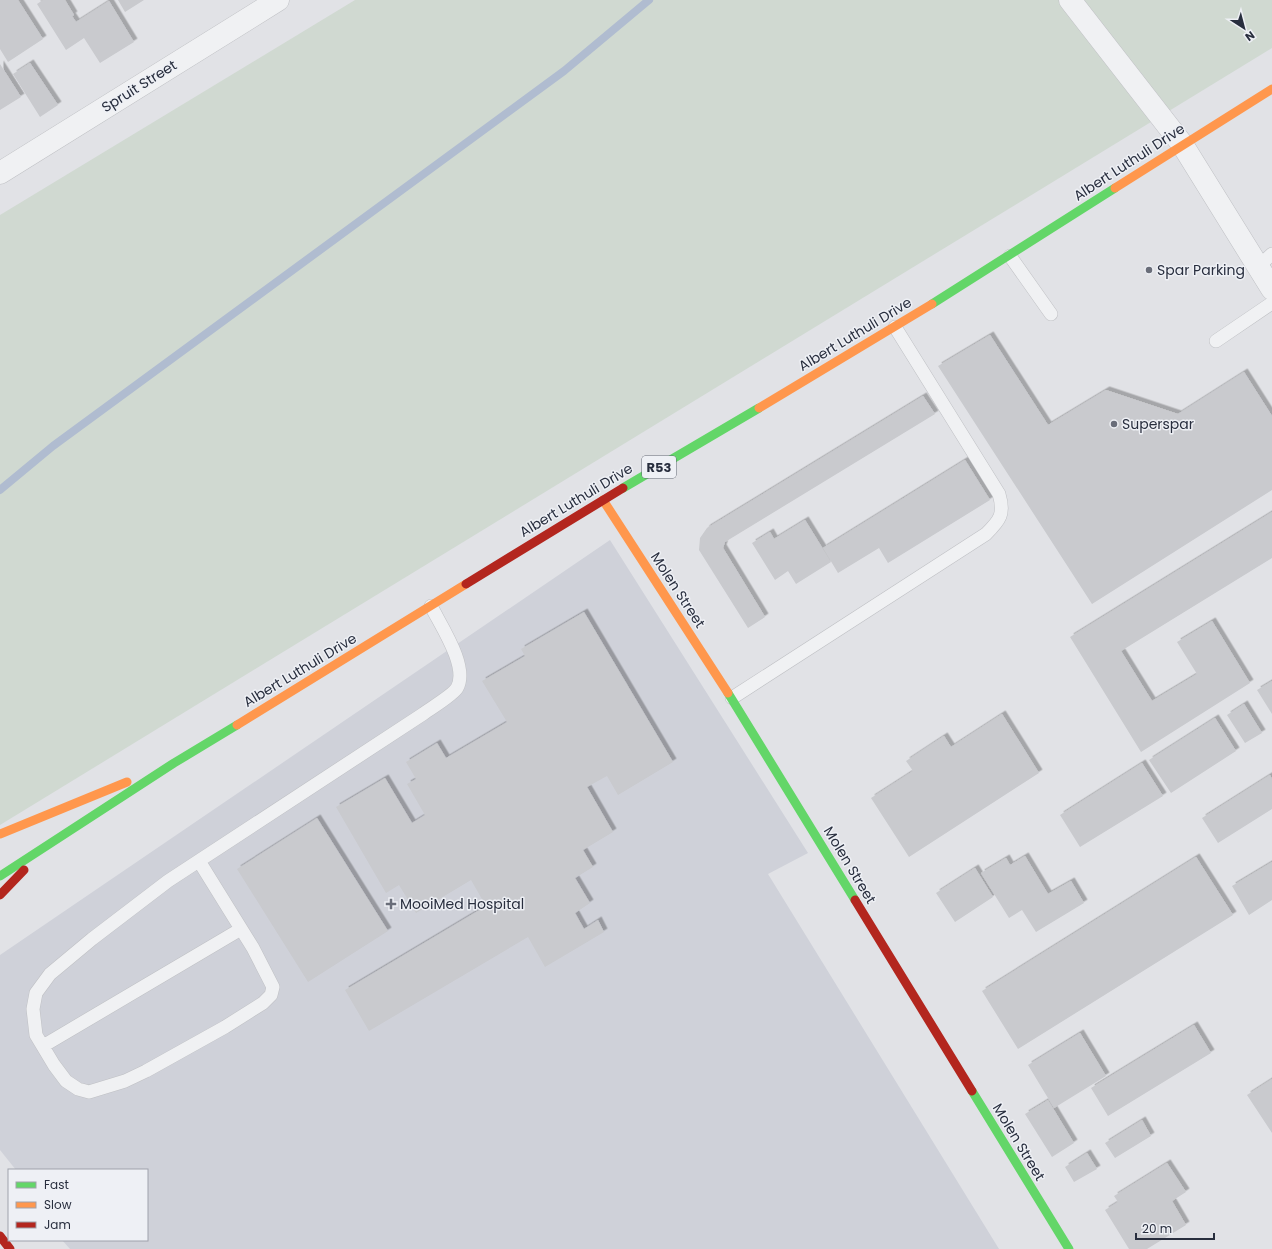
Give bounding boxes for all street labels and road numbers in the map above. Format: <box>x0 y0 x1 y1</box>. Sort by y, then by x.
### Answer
street label: Spruit Street <box>98 55 180 117</box>
street label: Albert Luthuli Drive <box>1070 118 1189 205</box>
street label: Albert Luthuli Drive <box>795 292 916 376</box>
road number: R53 <box>642 456 676 478</box>
street label: Albert Luthuli Drive <box>516 458 637 542</box>
street label: Molen Street <box>646 548 710 632</box>
street label: Albert Luthuli Drive <box>240 628 361 712</box>
street label: Molen Street <box>819 823 881 907</box>
street label: Molen Street <box>988 1100 1050 1184</box>

